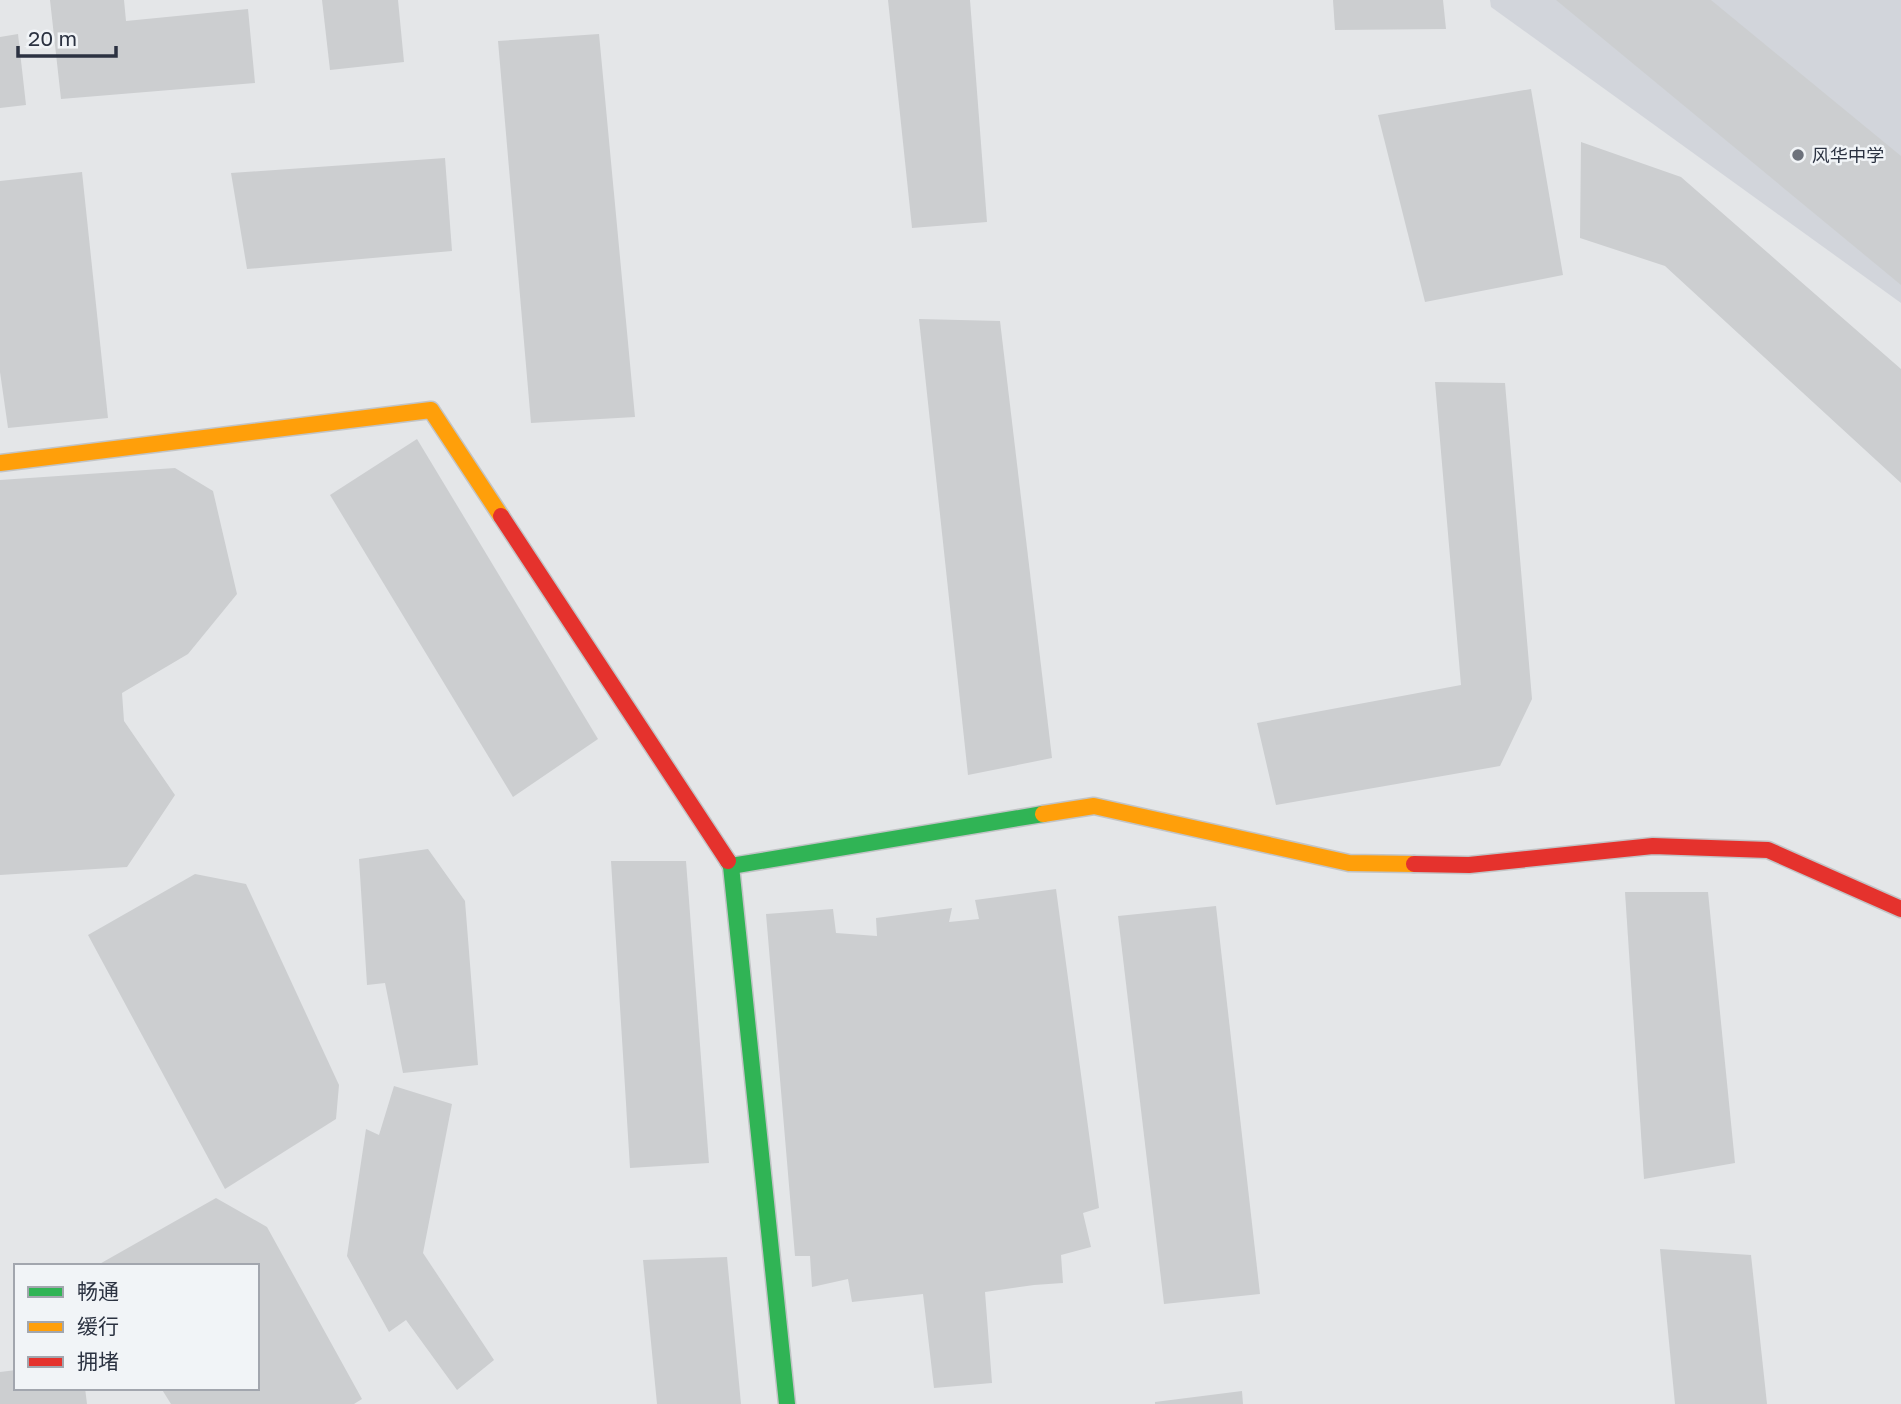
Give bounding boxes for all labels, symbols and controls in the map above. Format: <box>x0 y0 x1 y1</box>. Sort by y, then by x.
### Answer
scale bar <box>18 14 116 58</box>
text: 20 m <box>28 25 77 51</box>
place label: 风华中学 <box>1812 144 1884 166</box>
marker: 风华中学 <box>1790 147 1806 163</box>
legend <box>14 1264 259 1390</box>
text: 畅通 <box>77 1278 119 1304</box>
text: 缓行 <box>77 1313 119 1339</box>
text: 拥堵 <box>77 1348 119 1374</box>

